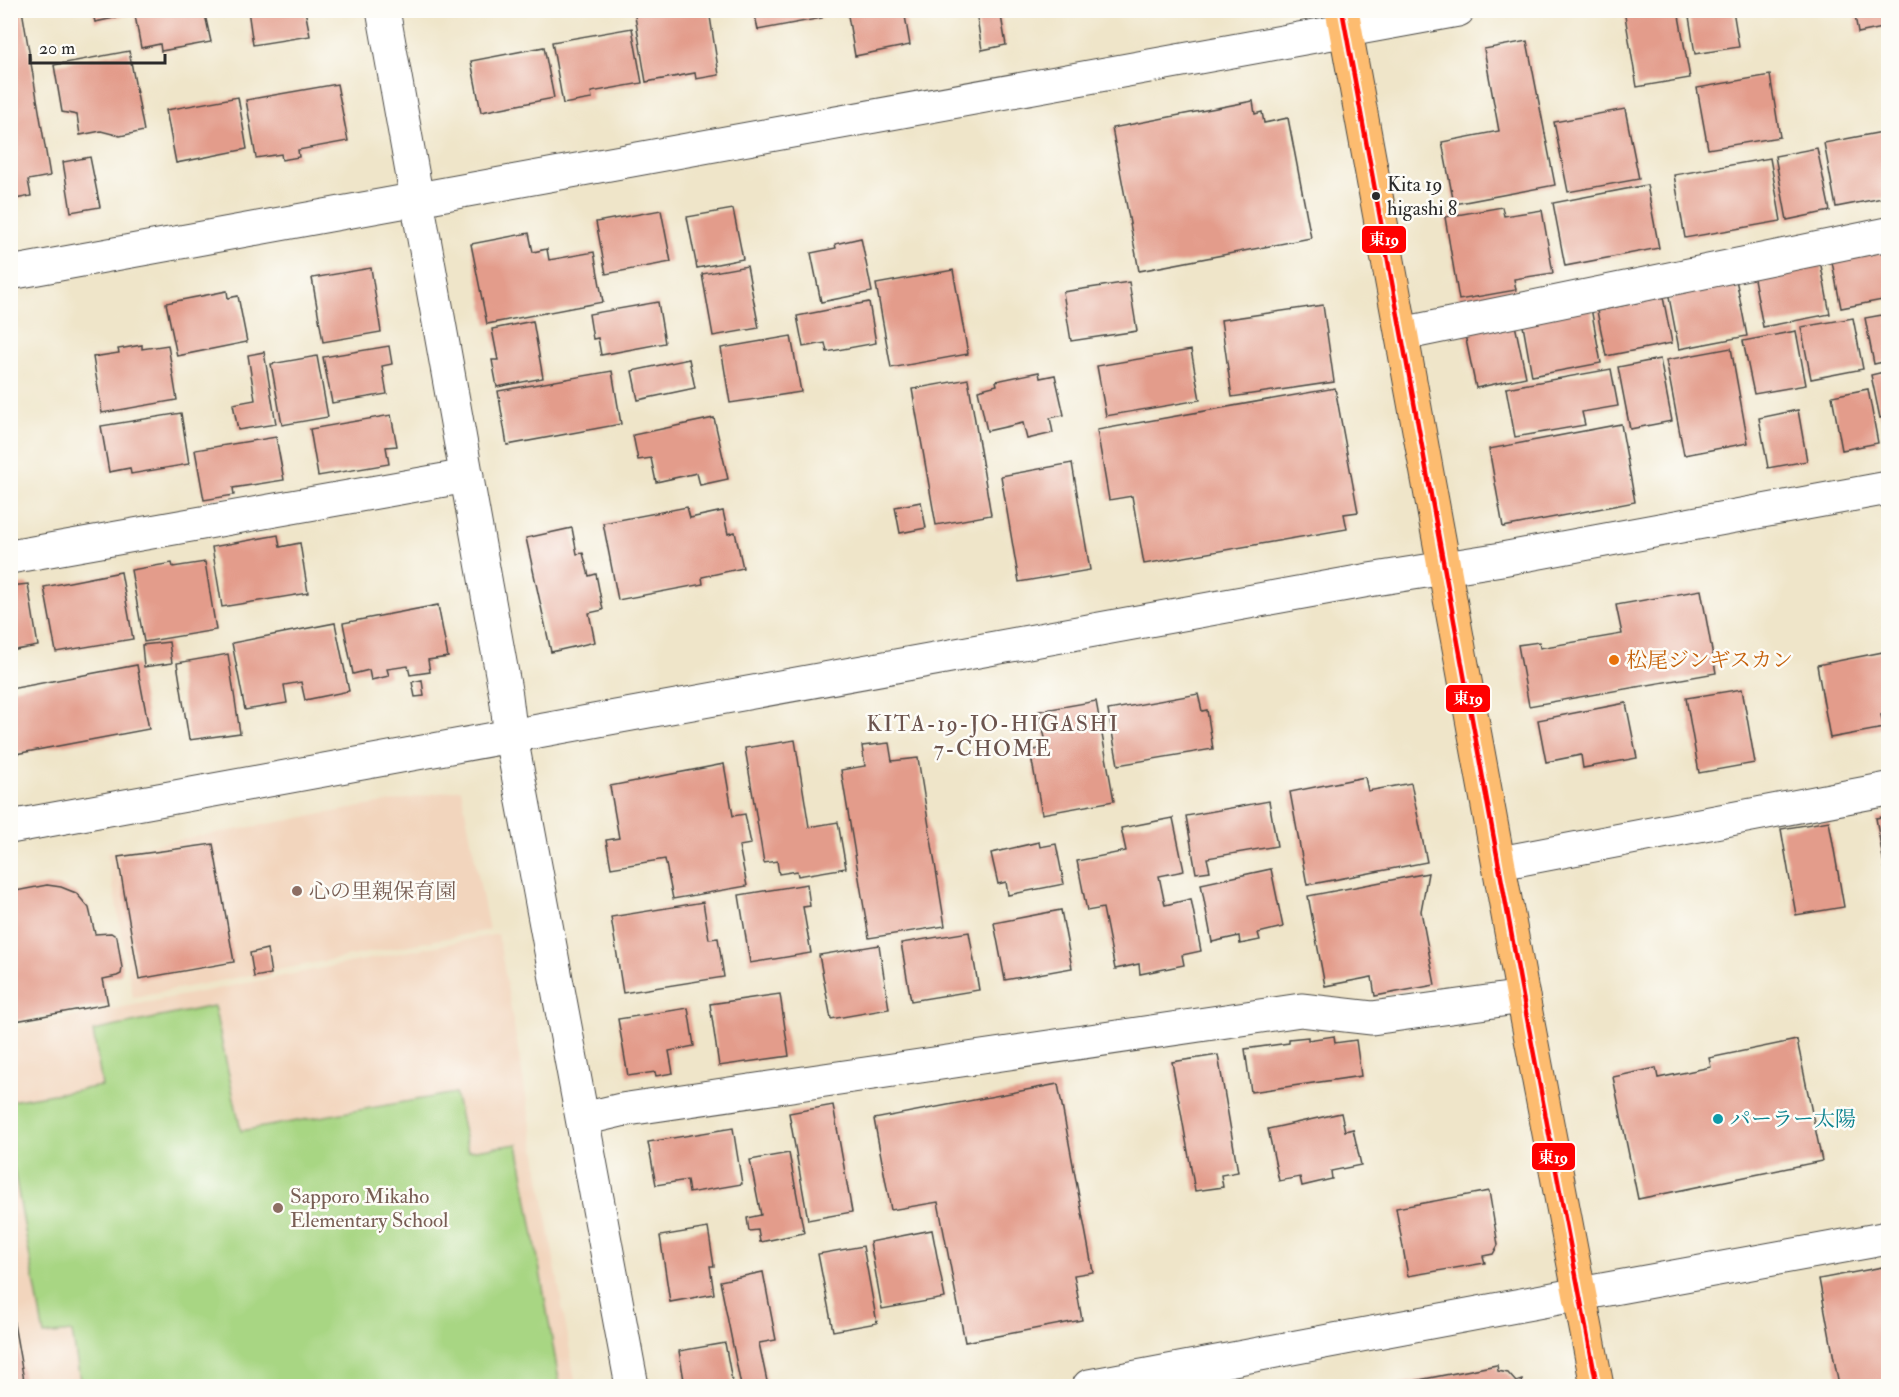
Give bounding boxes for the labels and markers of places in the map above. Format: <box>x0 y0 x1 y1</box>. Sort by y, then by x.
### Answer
place label: Kita 19 higashi 8 <box>1387 172 1457 221</box>
marker: Kita 19 higashi 8 <box>1370 190 1382 202</box>
place label: 松尾ジンギスカン <box>1626 647 1793 674</box>
marker: 松尾ジンギスカン <box>1607 653 1621 667</box>
place label: 心の里親保育園 <box>309 878 456 905</box>
marker: 心の里親保育園 <box>290 884 304 898</box>
place label: パーラー太陽 <box>1730 1106 1856 1133</box>
marker: パーラー太陽 <box>1711 1112 1725 1126</box>
place label: Sapporo Mikaho Elementary School <box>290 1183 449 1234</box>
marker: Sapporo Mikaho Elementary School <box>271 1201 285 1215</box>

